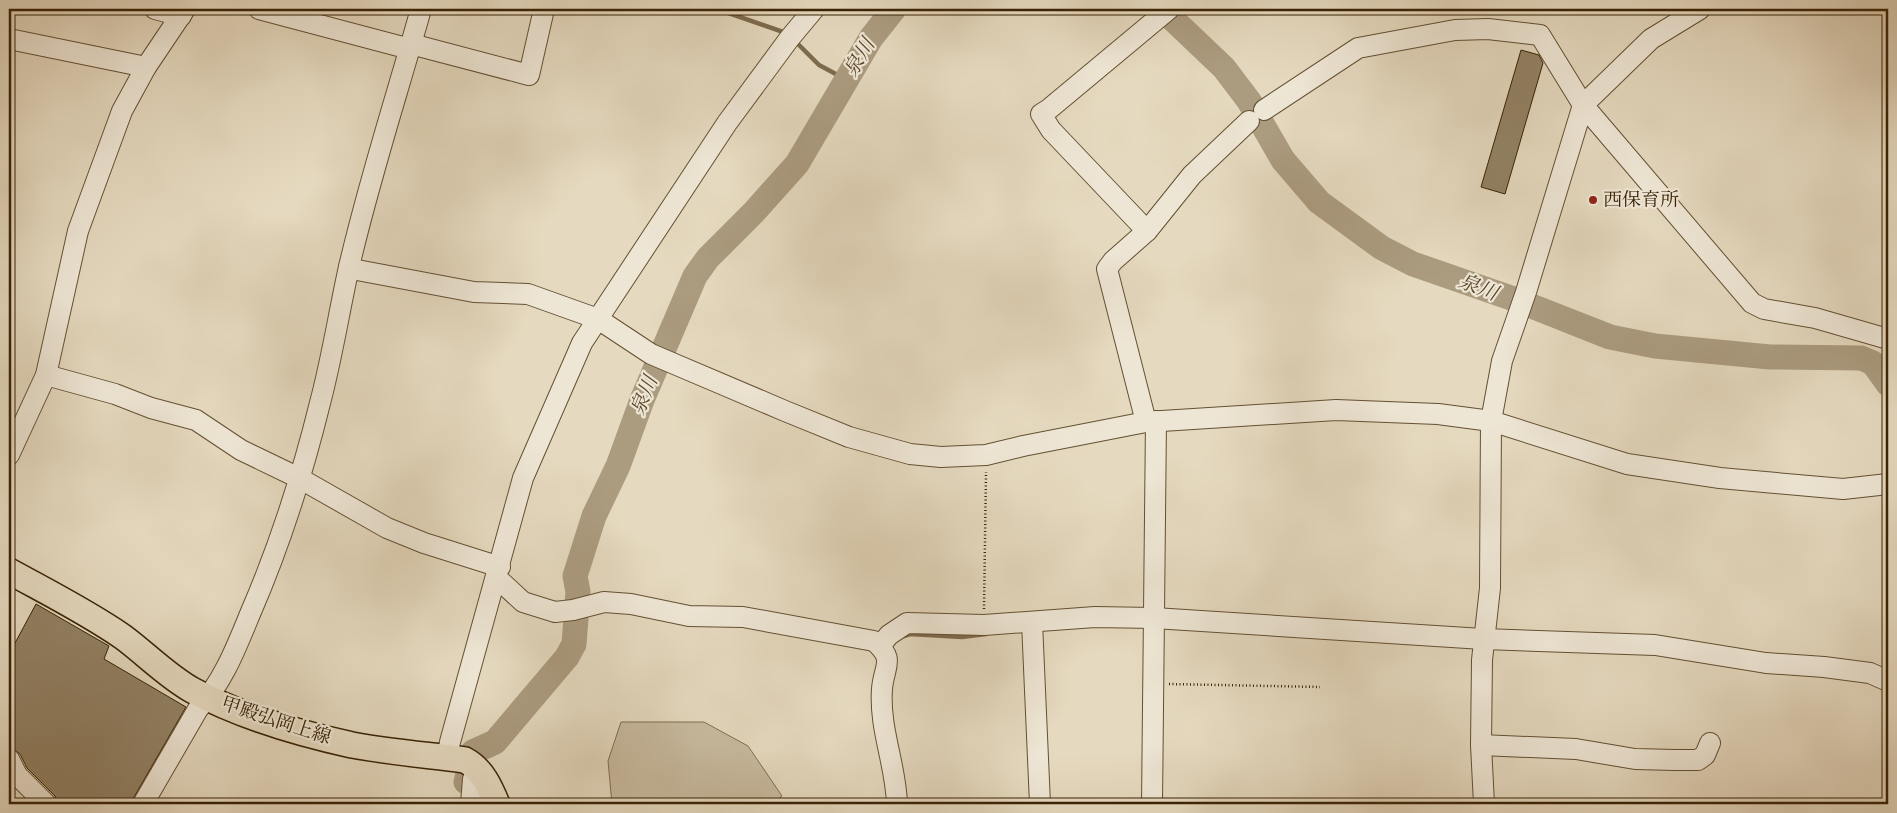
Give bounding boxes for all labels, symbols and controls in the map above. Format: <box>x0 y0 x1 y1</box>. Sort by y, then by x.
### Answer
water label: 泉川 <box>839 33 882 82</box>
place label: 西保育所 <box>1603 189 1679 212</box>
marker: 西保育所 <box>1587 194 1599 206</box>
water label: 泉川 <box>1455 269 1503 308</box>
water label: 泉川 <box>626 371 665 419</box>
street label: 甲殿弘岡上線 <box>218 692 334 750</box>

